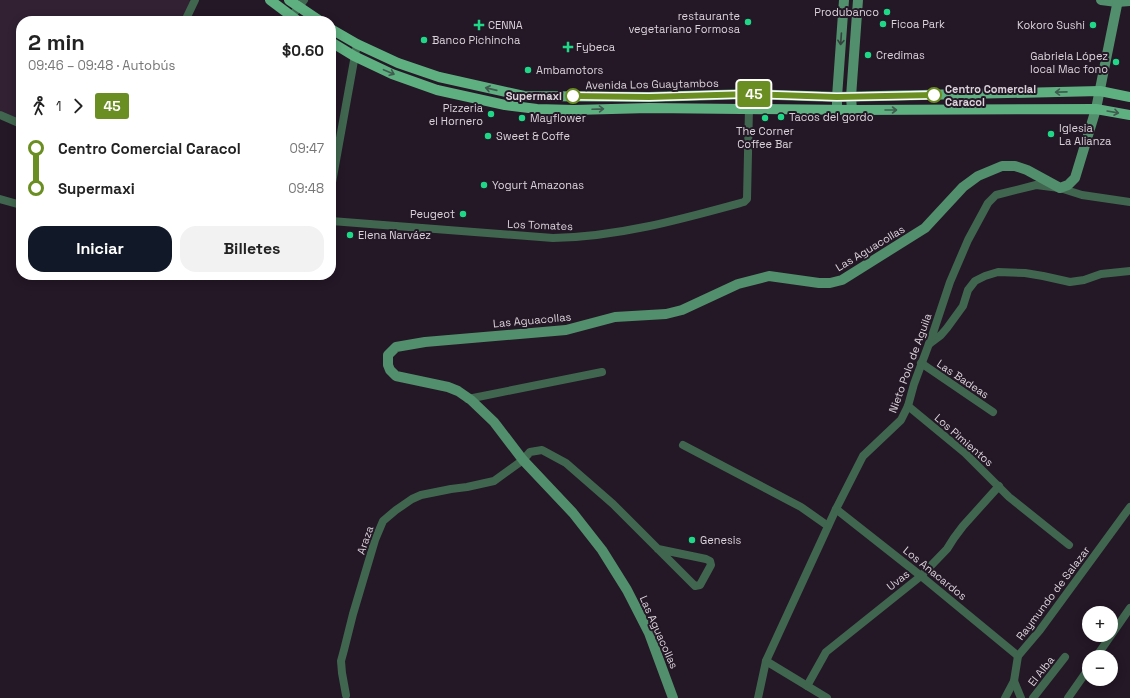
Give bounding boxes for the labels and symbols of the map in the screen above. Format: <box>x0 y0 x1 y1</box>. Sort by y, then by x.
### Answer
place label: Produbanco <box>814 5 879 19</box>
marker: Produbanco <box>882 7 892 17</box>
place label: restaurante vegetariano Formosa <box>628 9 741 36</box>
marker: restaurante vegetariano Formosa <box>743 17 753 27</box>
place label: Ficoa Park <box>891 17 945 31</box>
place label: CENNA <box>488 18 523 32</box>
place label: Kokoro Sushi <box>1017 18 1085 32</box>
marker: CENNA <box>473 19 485 31</box>
marker: Ficoa Park <box>878 19 888 29</box>
marker: Kokoro Sushi <box>1088 20 1098 30</box>
one-way arrow <box>838 32 845 45</box>
place label: Banco Pichincha <box>432 33 521 47</box>
marker: Banco Pichincha <box>419 35 429 45</box>
place label: Fybeca <box>576 40 616 54</box>
marker: Fybeca <box>563 42 573 52</box>
place label: Credimas <box>876 48 925 62</box>
place label: Gabriela López local Mac fono <box>1030 49 1108 76</box>
marker: Credimas <box>863 50 873 60</box>
marker: Gabriela López local Mac fono <box>1111 57 1121 67</box>
place label: Ambamotors <box>536 63 604 77</box>
marker: Ambamotors <box>523 65 533 75</box>
one-way arrow <box>383 69 395 77</box>
street label: Avenida Los Guaytambos <box>585 76 719 92</box>
line badge: 45 <box>736 81 772 107</box>
place label: Centro Comercial Caracol <box>945 82 1036 109</box>
one-way arrow <box>484 84 497 92</box>
marker: Centro Comercial Caracol <box>926 87 942 103</box>
marker: Supermaxi <box>565 88 581 104</box>
one-way arrow <box>1055 88 1068 96</box>
place label: Supermaxi <box>506 89 562 103</box>
place label: Pizzeria el Hornero <box>429 101 484 128</box>
one-way arrow <box>591 106 604 113</box>
one-way arrow <box>884 106 897 114</box>
marker: Pizzeria el Hornero <box>486 109 496 119</box>
one-way arrow <box>1106 109 1119 117</box>
place label: Tacos del gordo <box>789 110 874 124</box>
place label: Mayflower <box>530 111 586 125</box>
marker: Tacos del gordo <box>776 112 786 122</box>
marker: Mayflower <box>517 113 527 123</box>
marker: The Corner Coffee Bar <box>760 113 770 123</box>
place label: Iglesia La Alianza <box>1059 121 1112 148</box>
place label: The Corner Coffee Bar <box>736 124 794 151</box>
place label: Sweet & Coffe <box>496 129 570 143</box>
marker: Iglesia La Alianza <box>1046 129 1056 139</box>
marker: Sweet & Coffe <box>483 131 493 141</box>
place label: Yogurt Amazonas <box>492 178 584 192</box>
marker: Yogurt Amazonas <box>479 180 489 190</box>
place label: Peugeot <box>410 207 455 221</box>
marker: Peugeot <box>458 209 468 219</box>
street label: Los Tomates <box>507 217 573 233</box>
street label: Las Aguacollas <box>833 222 907 274</box>
place label: Elena Narváez <box>358 228 431 242</box>
marker: Elena Narváez <box>345 230 355 240</box>
street label: Las Aguacollas <box>492 310 572 330</box>
street label: Nieto Polo de Aguila <box>885 311 935 415</box>
street label: Las Badeas <box>934 356 992 402</box>
street label: Los Pimientos <box>932 411 996 469</box>
street label: Araza <box>354 523 377 556</box>
place label: Genesis <box>700 533 742 547</box>
marker: Genesis <box>687 535 697 545</box>
street label: Los Anacardos <box>900 543 970 603</box>
street label: Raymundo de Salazar <box>1013 543 1093 643</box>
street label: Uvas <box>884 567 912 593</box>
street label: Las Aguacollas <box>637 593 681 671</box>
street label: El Alba <box>1025 653 1058 689</box>

